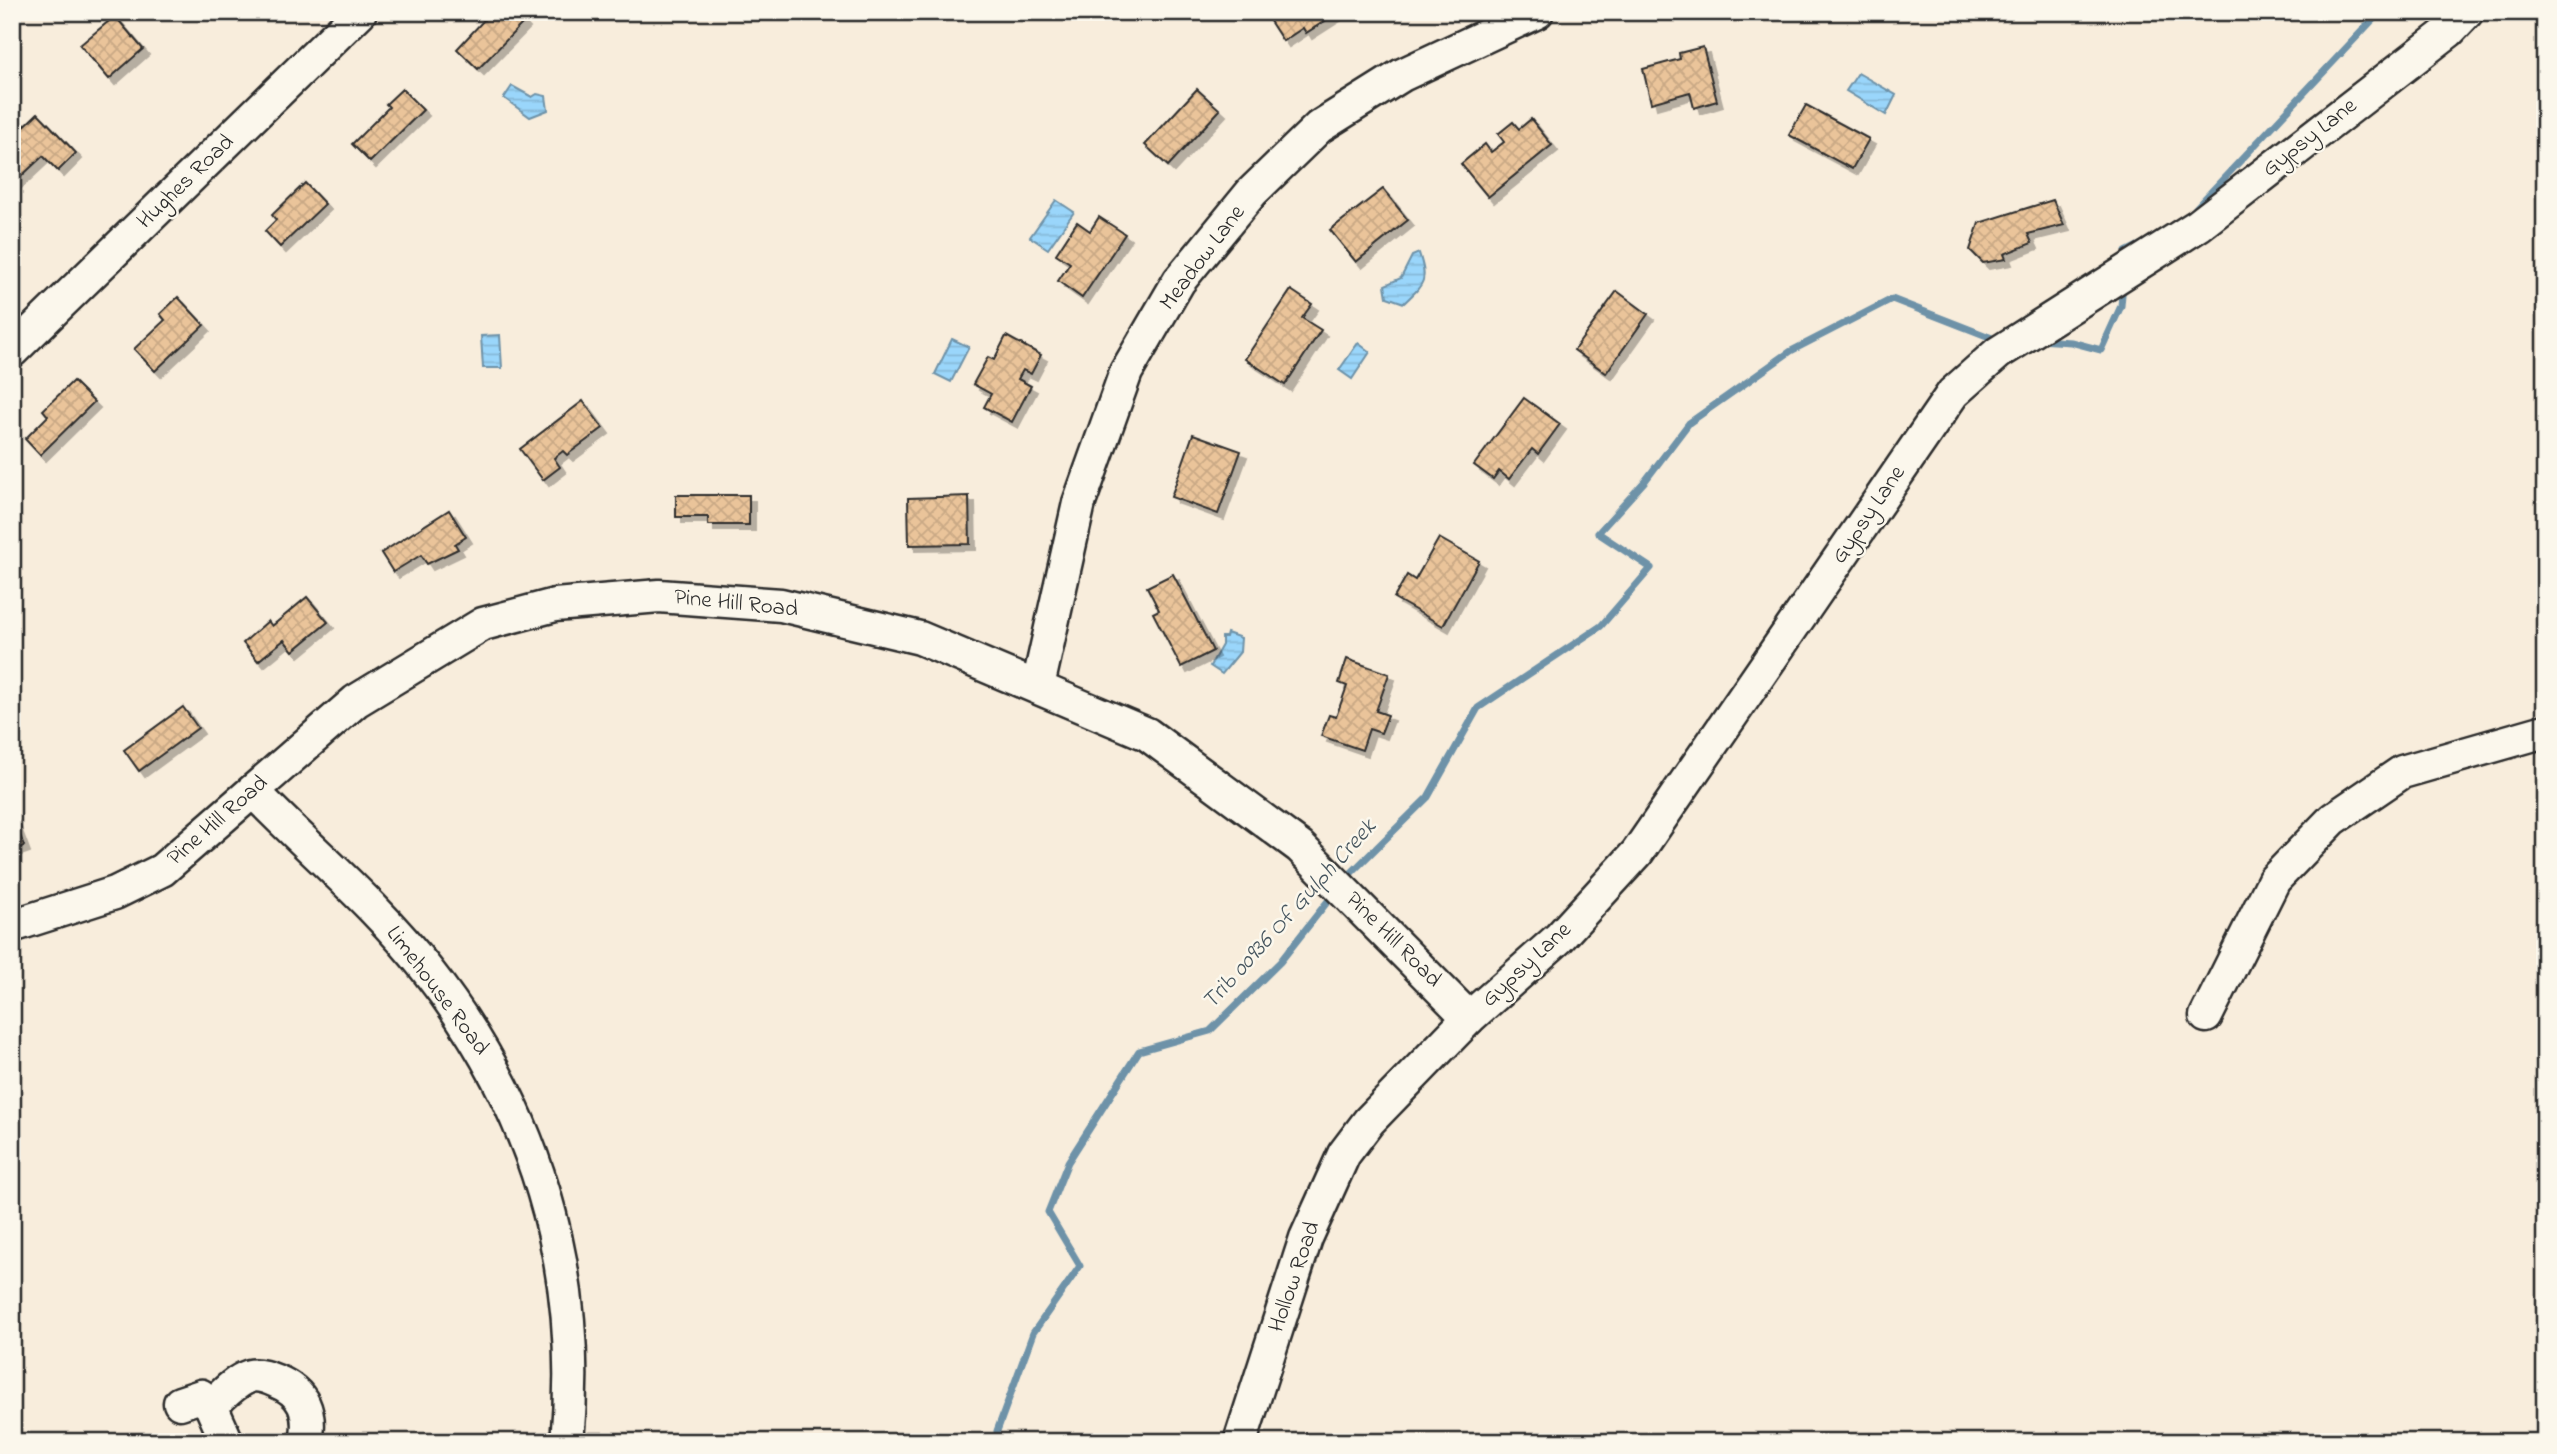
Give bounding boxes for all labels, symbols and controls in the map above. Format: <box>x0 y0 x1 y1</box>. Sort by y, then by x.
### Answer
street label: Gypsy Lane <box>2255 90 2366 187</box>
street label: Hughes Road <box>130 127 243 238</box>
street label: Meadow Lane <box>1152 198 1254 318</box>
street label: Gypsy Lane <box>1824 459 1916 572</box>
street label: Pine Hill Road <box>672 581 800 627</box>
street label: Pine Hill Road <box>160 768 276 874</box>
water label: Trib 00936 Of Gulph Creek <box>1194 811 1387 1018</box>
street label: Pine Hill Road <box>1337 884 1449 996</box>
street label: Gypsy Lane <box>1475 914 1581 1017</box>
street label: Limehouse Road <box>377 919 497 1063</box>
street label: Hollow Road <box>1261 1217 1329 1337</box>

